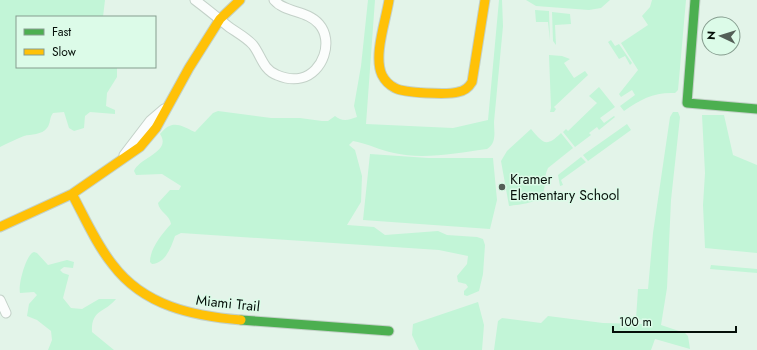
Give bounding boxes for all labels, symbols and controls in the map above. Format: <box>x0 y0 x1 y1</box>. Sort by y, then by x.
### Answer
legend <box>16 16 156 68</box>
north arrow <box>701 16 741 56</box>
text: Fast <box>52 23 71 41</box>
text: N <box>703 30 719 40</box>
text: Slow <box>52 43 77 61</box>
place label: Kramer Elementary School <box>510 169 620 205</box>
marker: Kramer Elementary School <box>497 182 507 192</box>
street label: Miami Trail <box>195 290 261 316</box>
scale bar <box>613 308 736 334</box>
text: 100 m <box>619 313 652 331</box>

